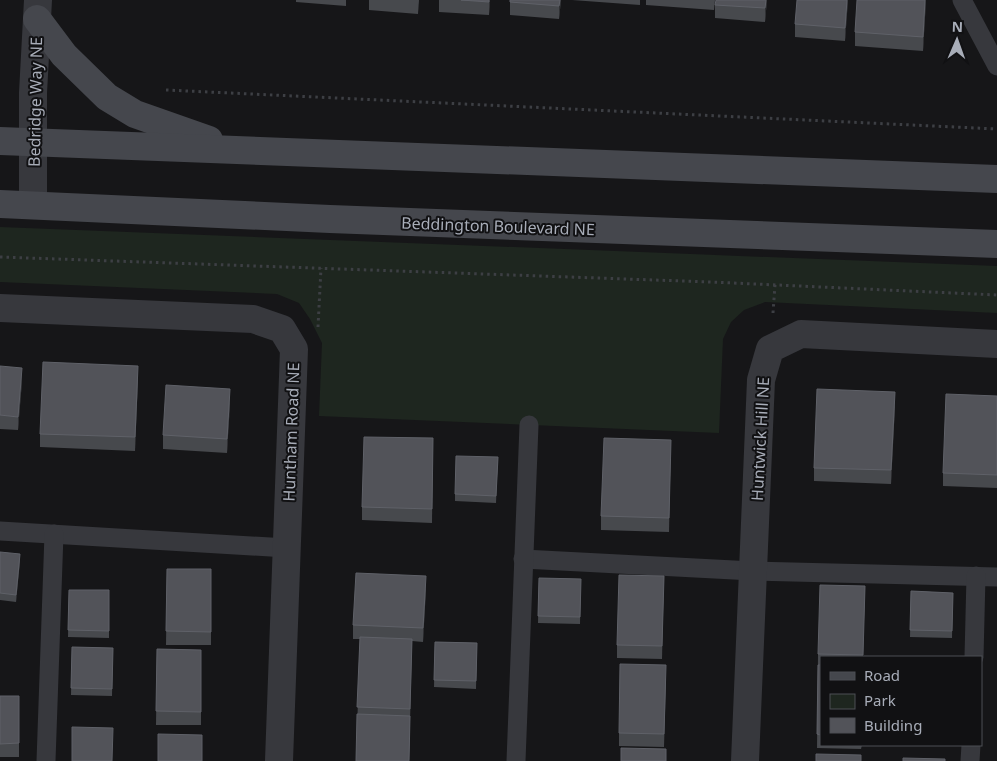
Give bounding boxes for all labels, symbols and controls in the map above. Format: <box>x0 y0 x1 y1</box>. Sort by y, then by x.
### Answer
north arrow <box>932 15 982 65</box>
text: N <box>951 17 963 36</box>
street label: Bedridge Way NE <box>23 37 47 167</box>
street label: Beddington Boulevard NE <box>401 212 595 240</box>
street label: Huntham Road NE <box>278 362 304 502</box>
street label: Huntwick Hill NE <box>746 377 774 501</box>
legend <box>820 656 982 746</box>
text: Road <box>864 665 900 685</box>
text: Park <box>864 690 896 710</box>
text: Building <box>864 715 922 735</box>

